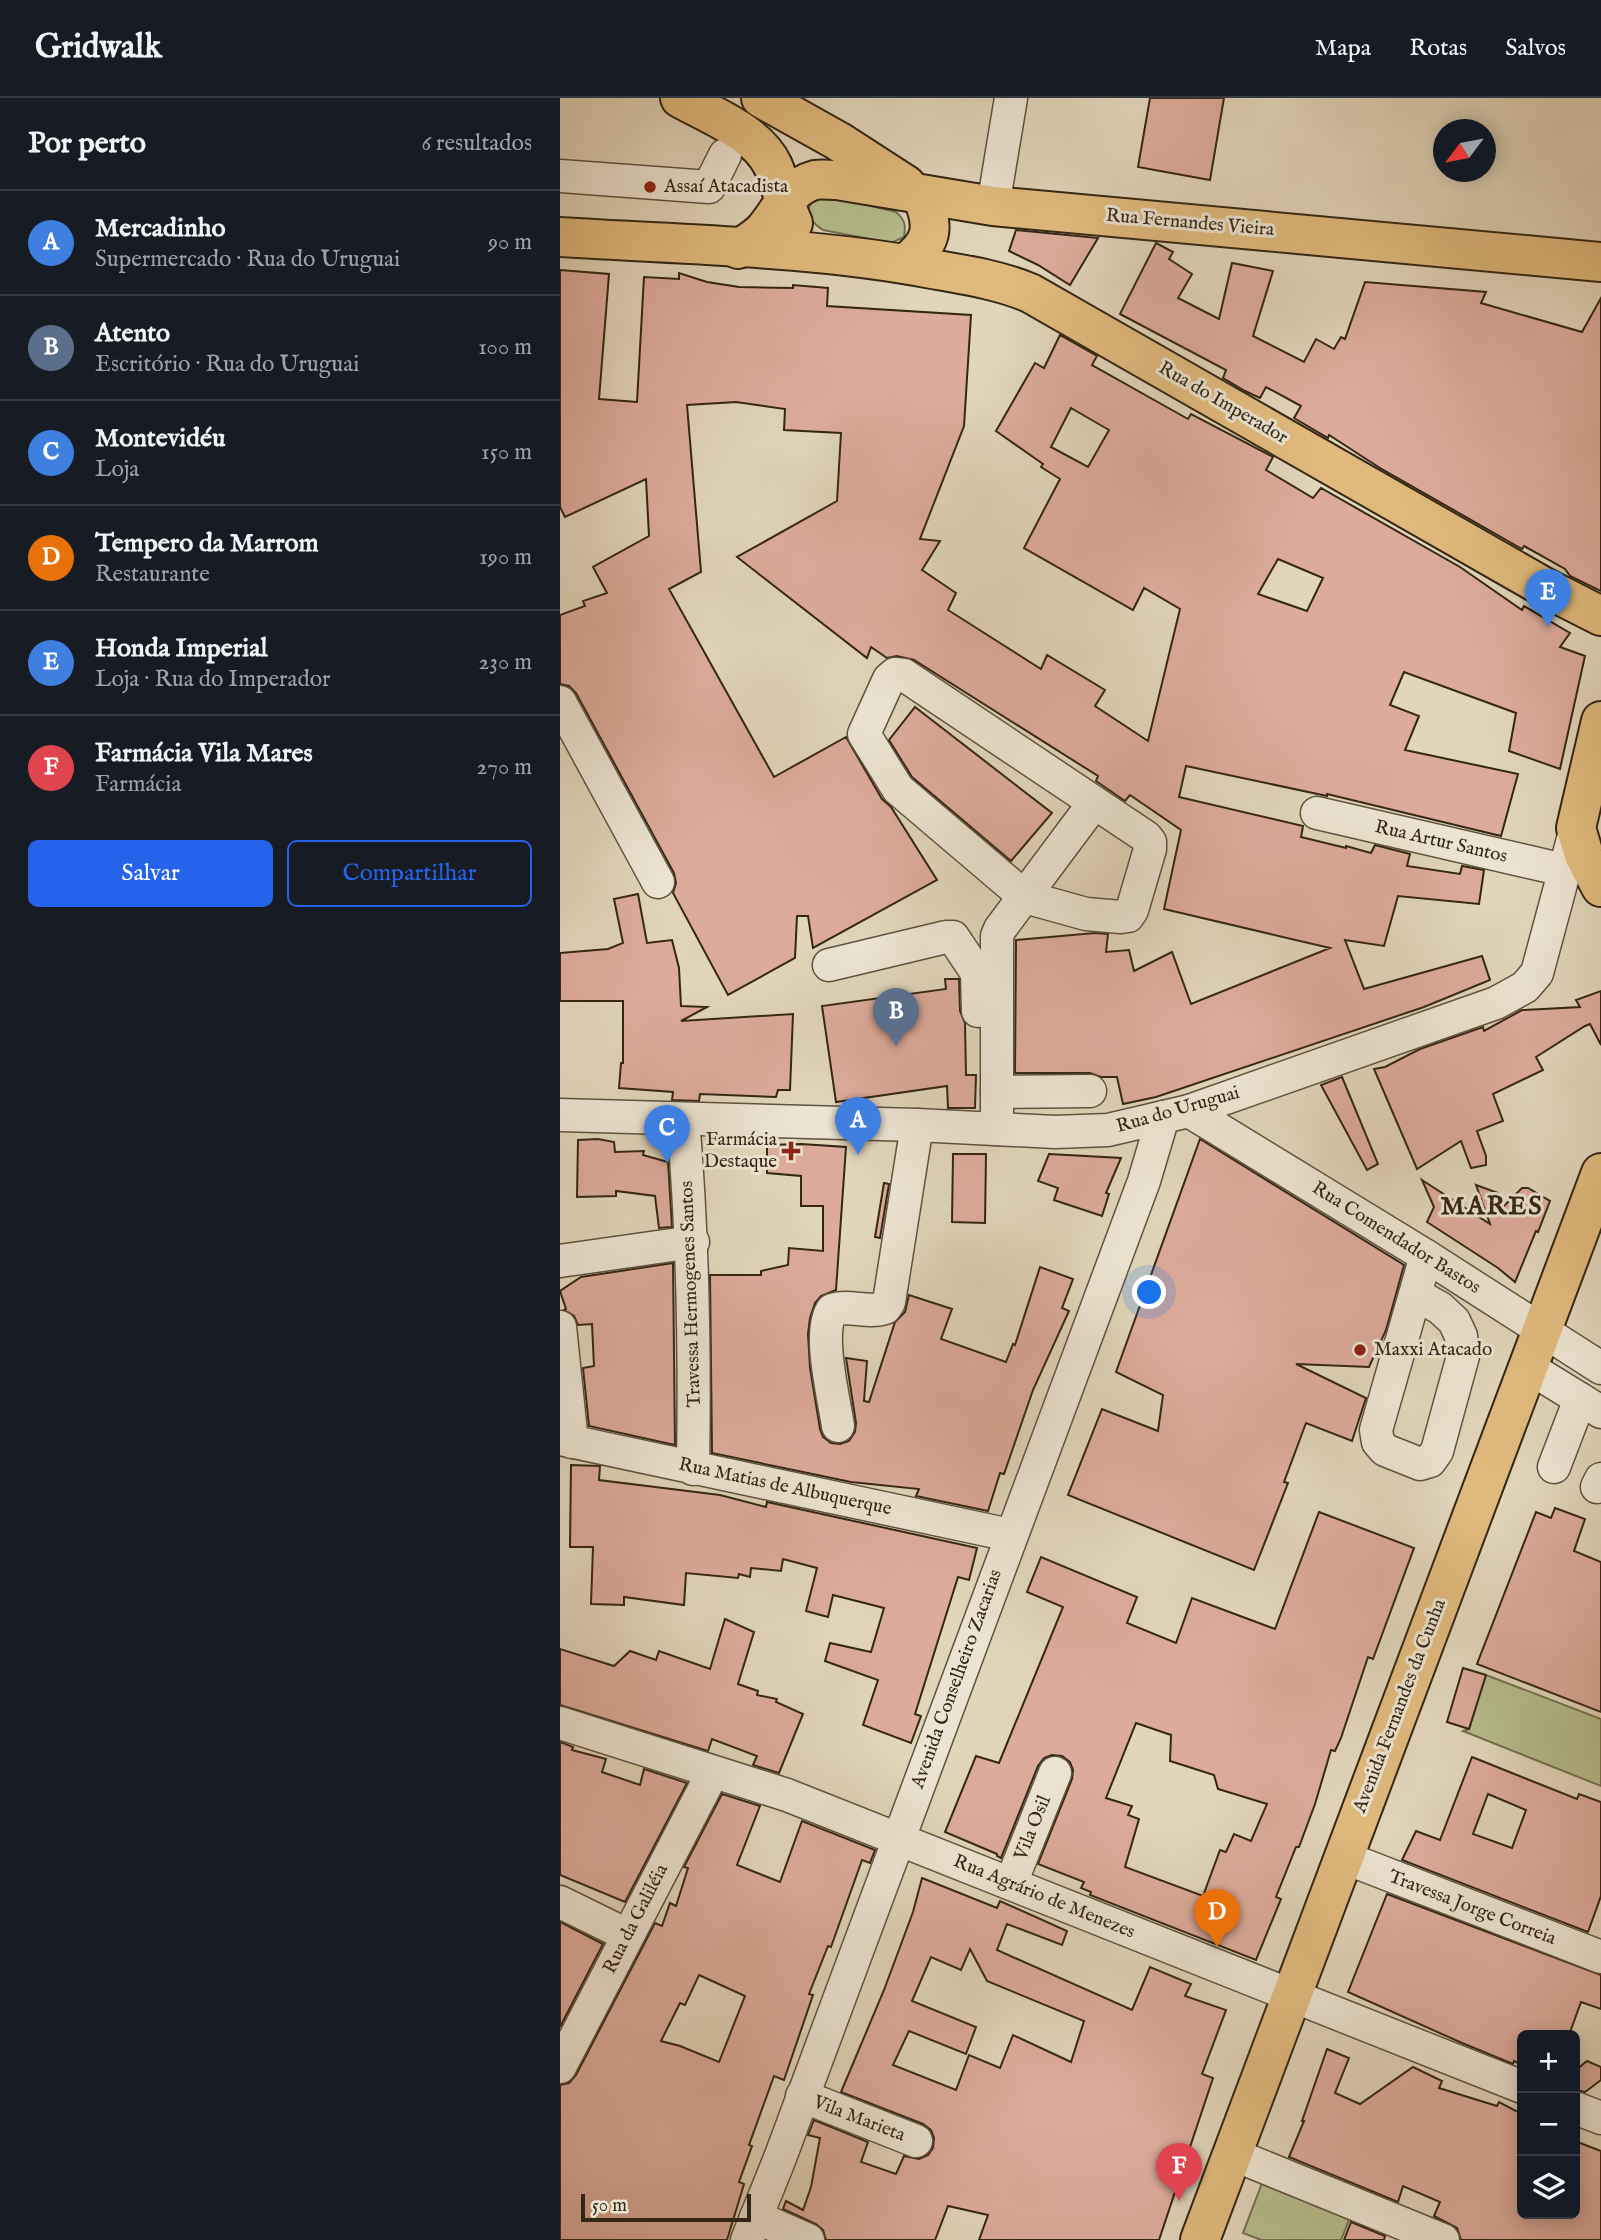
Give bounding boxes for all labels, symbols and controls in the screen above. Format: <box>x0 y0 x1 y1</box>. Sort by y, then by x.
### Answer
text: Gridwalk <box>35 27 162 69</box>
text: Mapa <box>1315 33 1371 64</box>
text: Rotas <box>1409 33 1467 64</box>
text: Salvos <box>1505 33 1566 64</box>
north arrow <box>1433 119 1496 182</box>
text: Por perto <box>28 125 146 163</box>
text: 6 resultados <box>421 129 532 158</box>
place label: Assaí Atacadista <box>663 175 789 199</box>
marker: Assaí Atacadista <box>642 179 658 195</box>
street label: Rua Fernandes Vieira <box>1105 204 1276 242</box>
text: Mercadinho <box>95 212 226 245</box>
text: A <box>43 228 59 257</box>
text: 90 m <box>488 228 532 257</box>
text: Supermercado · Rua do Uruguai <box>95 245 400 274</box>
text: Atento <box>95 317 170 350</box>
text: B <box>43 333 59 362</box>
text: 100 m <box>478 333 532 362</box>
text: Escritório · Rua do Uruguai <box>95 350 359 379</box>
street label: Rua do Imperador <box>1154 356 1292 450</box>
text: Montevidéu <box>95 422 225 455</box>
text: C <box>43 438 59 467</box>
text: 150 m <box>481 438 532 467</box>
text: Loja <box>95 455 139 484</box>
text: Tempero da Marrom <box>95 527 319 560</box>
text: D <box>42 543 60 572</box>
text: 190 m <box>479 543 532 572</box>
text: Restaurante <box>95 560 210 589</box>
pin: E <box>1525 569 1571 627</box>
text: Honda Imperial <box>95 632 268 665</box>
text: E <box>43 648 59 677</box>
text: 230 m <box>479 648 532 677</box>
text: Loja · Rua do Imperador <box>95 665 330 694</box>
text: Farmácia Vila Mares <box>95 737 313 770</box>
text: F <box>44 753 58 782</box>
text: 270 m <box>477 753 532 782</box>
text: Farmácia <box>95 770 181 799</box>
street label: Rua Artur Santos <box>1372 815 1510 869</box>
button: Salvar <box>28 840 273 907</box>
button: Compartilhar <box>287 840 532 907</box>
pin: B <box>873 988 919 1046</box>
street label: Rua do Uruguai <box>1114 1081 1242 1139</box>
pin: A <box>835 1097 881 1155</box>
pin: C <box>644 1105 690 1163</box>
place label: Farmácia Destaque <box>704 1128 778 1174</box>
marker: Farmácia Destaque <box>783 1143 799 1159</box>
street label: Rua Comendador Bastos <box>1307 1176 1485 1300</box>
street label: Travessa Hermogenes Santos <box>675 1180 707 1408</box>
district label: MARES <box>1440 1190 1544 1223</box>
your location <box>1132 1275 1166 1309</box>
place label: Maxxi Atacado <box>1374 1338 1492 1362</box>
marker: Maxxi Atacado <box>1352 1342 1368 1358</box>
street label: Rua Matias de Albuquerque <box>676 1453 894 1521</box>
street label: Avenida Conselheiro Zacarias <box>906 1566 1008 1793</box>
street label: Avenida Fernandes da Cunha <box>1348 1595 1452 1817</box>
street label: Vila Osil <box>1009 1791 1057 1865</box>
street label: Rua Agrário de Menezes <box>950 1850 1138 1944</box>
street label: Rua da Galiléia <box>598 1859 674 1978</box>
street label: Travessa Jorge Correia <box>1385 1865 1560 1951</box>
pin: D <box>1194 1889 1240 1947</box>
map controls <box>1517 2030 1580 2219</box>
button: + <box>1517 2030 1580 2093</box>
street label: Vila Marieta <box>809 2090 909 2148</box>
button: − <box>1517 2093 1580 2156</box>
pin: F <box>1156 2143 1202 2201</box>
button: layers <box>1517 2156 1580 2219</box>
scale bar <box>581 2191 751 2223</box>
text: 50 m <box>592 2194 627 2218</box>

